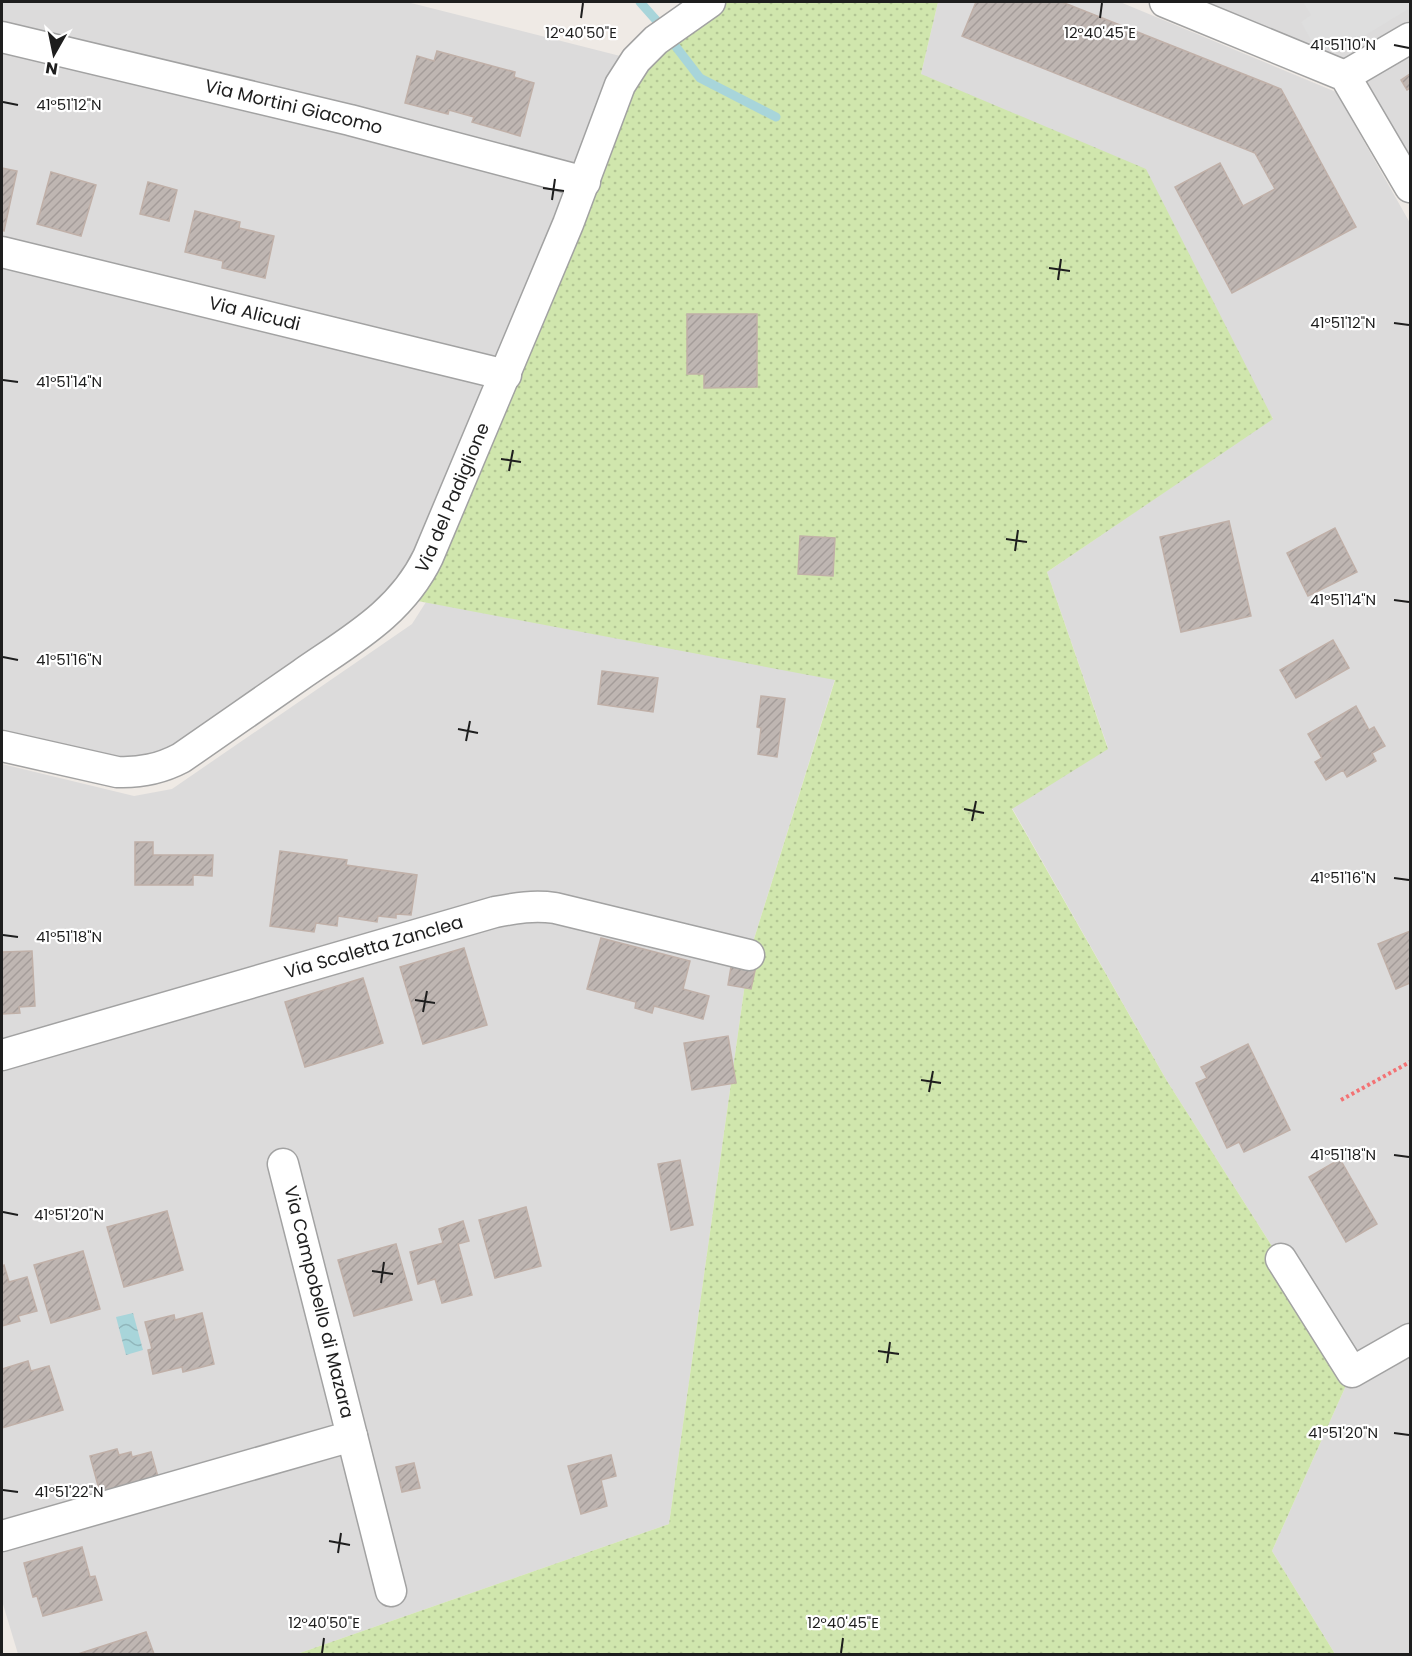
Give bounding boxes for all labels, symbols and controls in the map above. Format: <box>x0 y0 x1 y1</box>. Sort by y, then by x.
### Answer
text: 12°40'50"E <box>545 22 617 43</box>
text: 12°40'45"E <box>1064 22 1136 43</box>
north arrow <box>24 24 84 84</box>
text: 41°51'10"N <box>1310 34 1376 55</box>
text: N <box>44 56 59 81</box>
street label: Via Mortini Giacomo <box>202 73 386 140</box>
text: 41°51'12"N <box>36 94 102 115</box>
street label: Via Alicudi <box>206 290 303 336</box>
text: 41°51'12"N <box>1310 312 1376 333</box>
text: 41°51'14"N <box>36 371 102 392</box>
street label: Via del Padiglione <box>409 419 495 577</box>
text: 41°51'14"N <box>1310 589 1376 610</box>
text: 41°51'16"N <box>36 649 102 670</box>
text: 41°51'16"N <box>1310 867 1376 888</box>
street label: Via Scaletta Zanclea <box>281 909 466 985</box>
text: 41°51'18"N <box>36 926 102 947</box>
text: 41°51'18"N <box>1310 1144 1376 1165</box>
street label: Via Campobello di Mazara <box>278 1183 360 1421</box>
text: 41°51'20"N <box>34 1204 104 1225</box>
text: 41°51'20"N <box>1308 1422 1378 1443</box>
text: 41°51'22"N <box>34 1481 104 1502</box>
text: 12°40'50"E <box>288 1612 360 1633</box>
text: 12°40'45"E <box>807 1612 879 1633</box>

